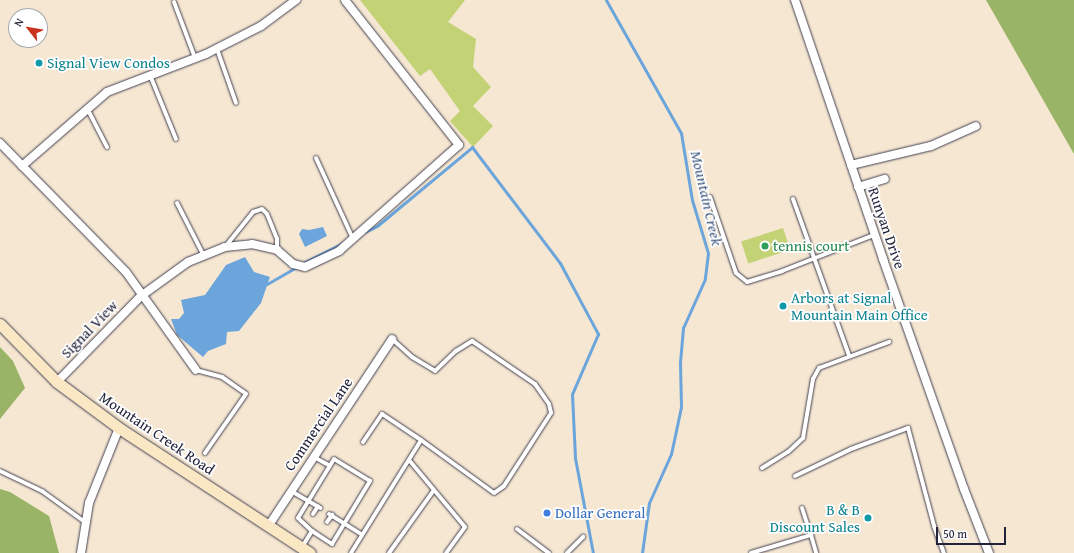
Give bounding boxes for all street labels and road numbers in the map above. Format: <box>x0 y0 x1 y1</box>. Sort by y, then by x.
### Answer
street label: Runyan Drive <box>865 185 909 271</box>
street label: Signal View <box>57 296 121 362</box>
street label: Commercial Lane <box>280 374 356 474</box>
street label: Mountain Creek Road <box>96 388 218 478</box>

